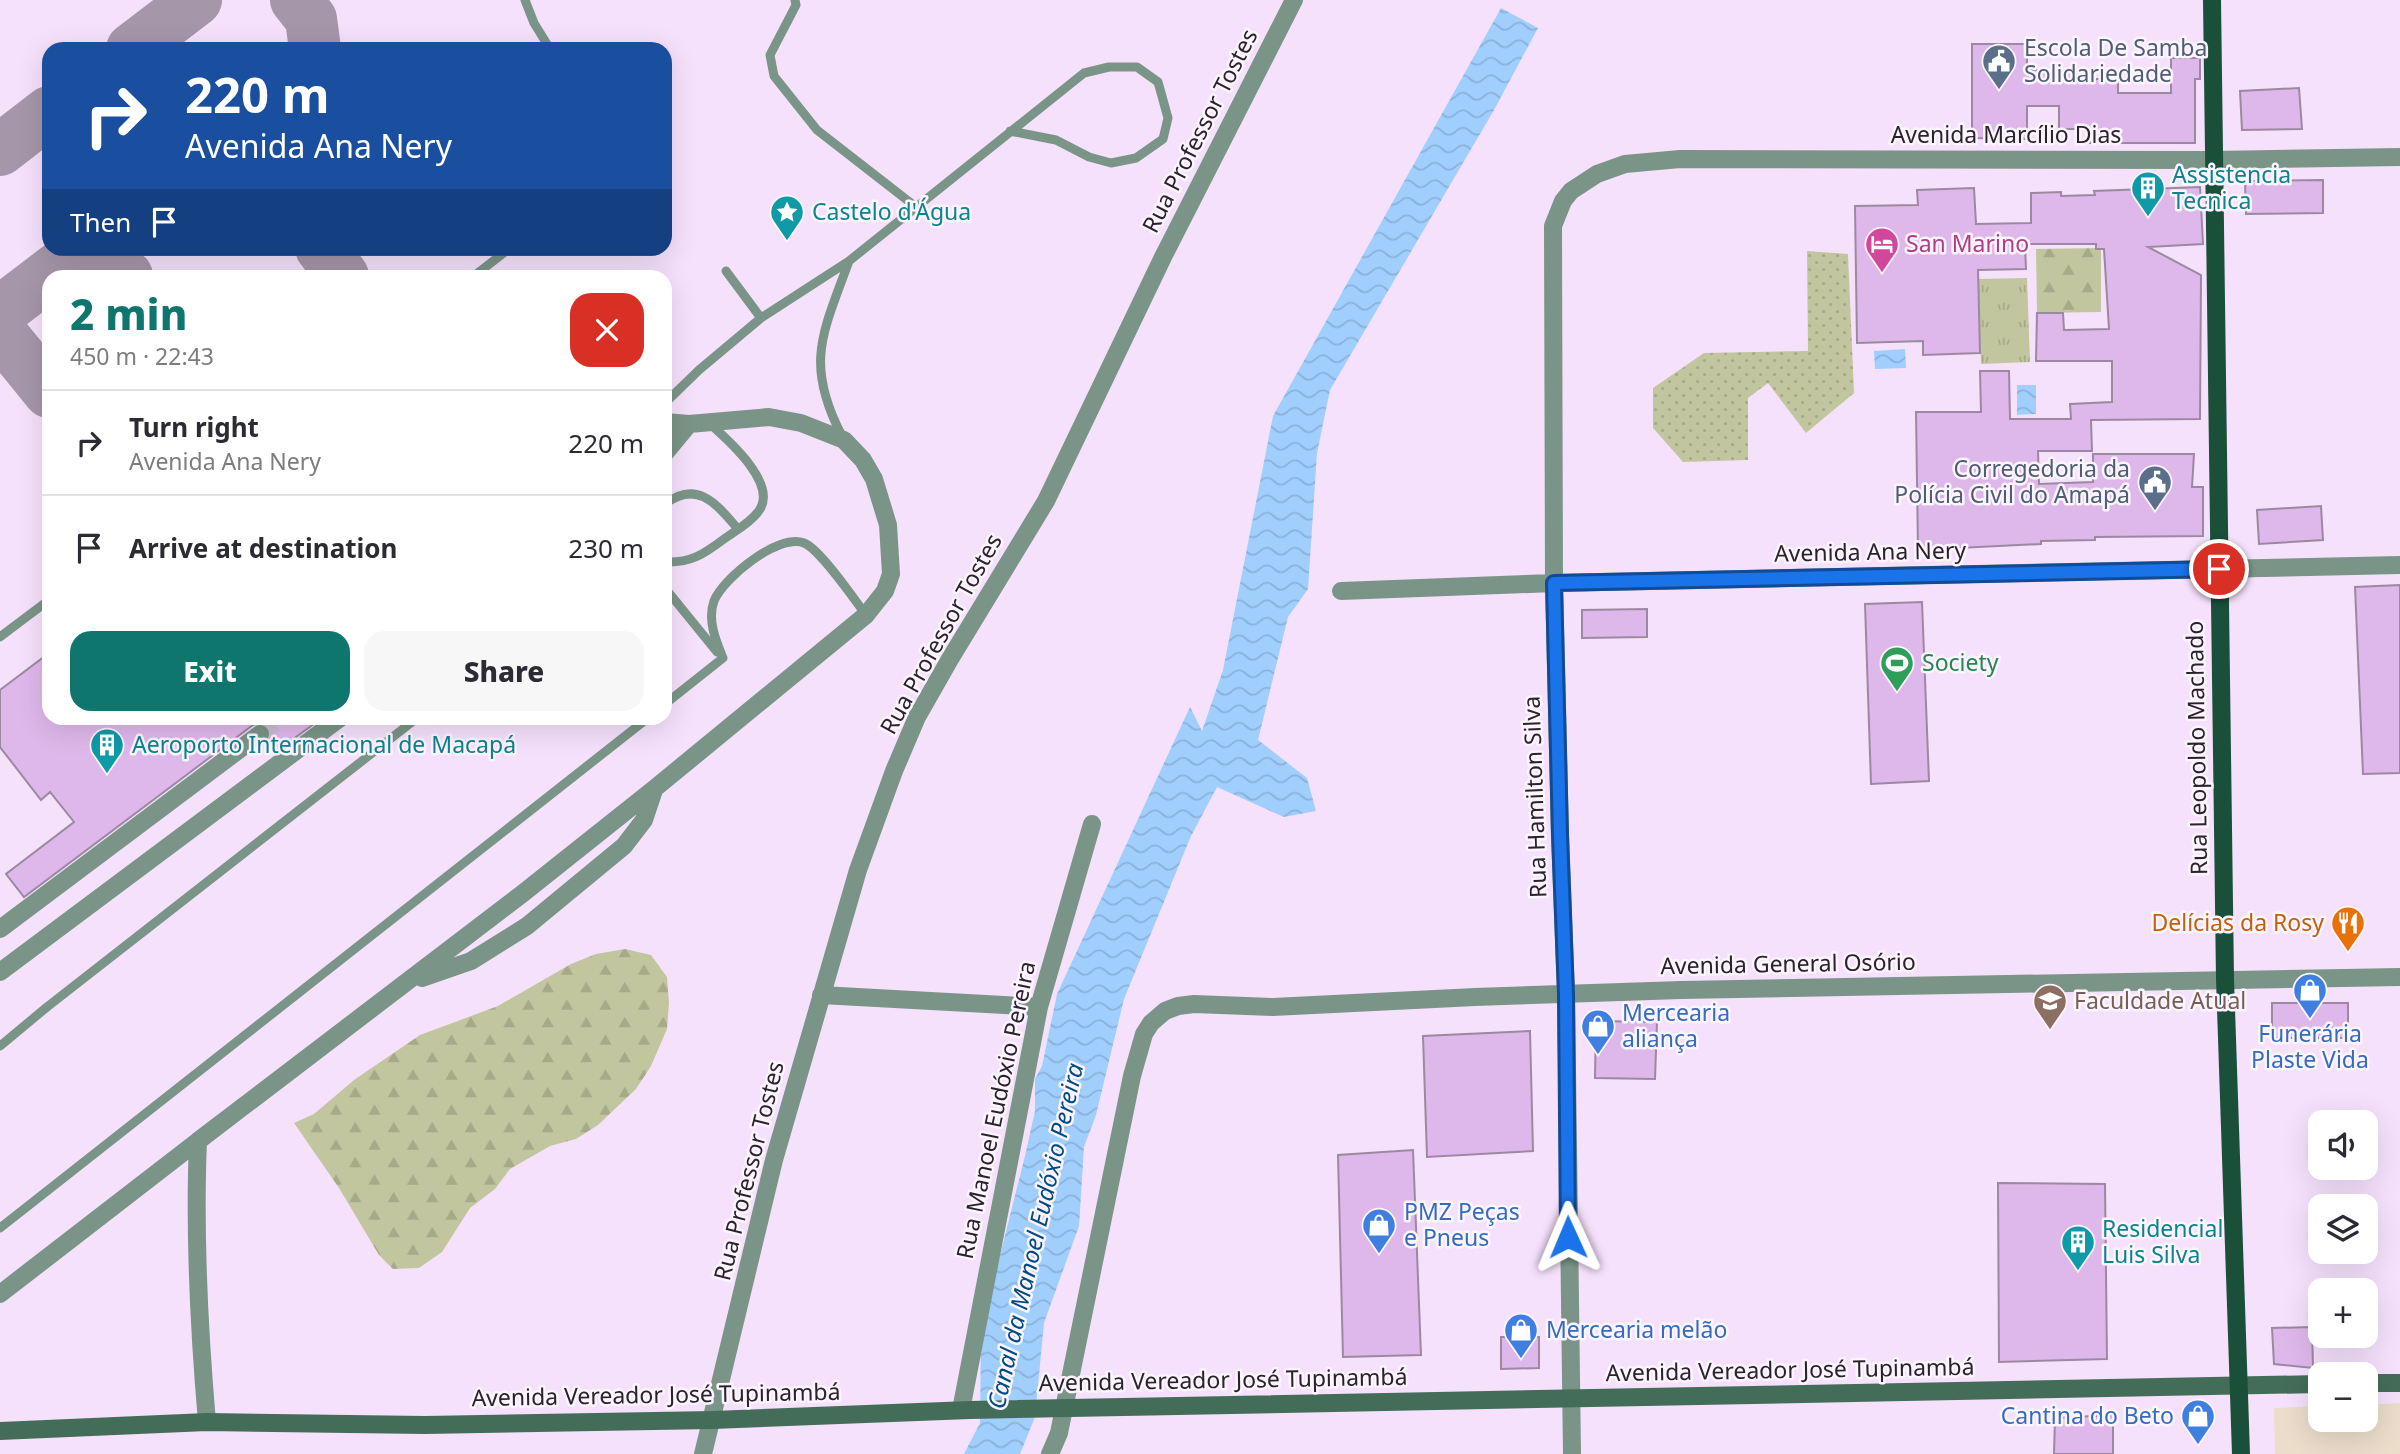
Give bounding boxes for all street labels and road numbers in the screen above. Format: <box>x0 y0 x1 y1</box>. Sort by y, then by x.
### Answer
street label: Rua Professor Tostes <box>1134 23 1264 238</box>
street label: Avenida Marcílio Dias <box>1891 118 2121 150</box>
street label: Rua Professor Tostes <box>872 527 1009 740</box>
street label: Avenida Ana Nery <box>1774 533 1967 569</box>
street label: Rua Leopoldo Machado <box>2178 621 2214 875</box>
street label: Rua Hamilton Silva <box>1514 695 1554 899</box>
street label: Avenida General Osório <box>1660 945 1916 981</box>
street label: Rua Manoel Eudóxio Pereira <box>948 958 1042 1262</box>
street label: Rua Professor Tostes <box>705 1058 791 1284</box>
street label: Avenida Vereador José Tupinambá <box>1605 1350 1975 1388</box>
street label: Avenida Vereador José Tupinambá <box>1038 1360 1408 1398</box>
street label: Avenida Vereador José Tupinambá <box>471 1375 841 1413</box>

